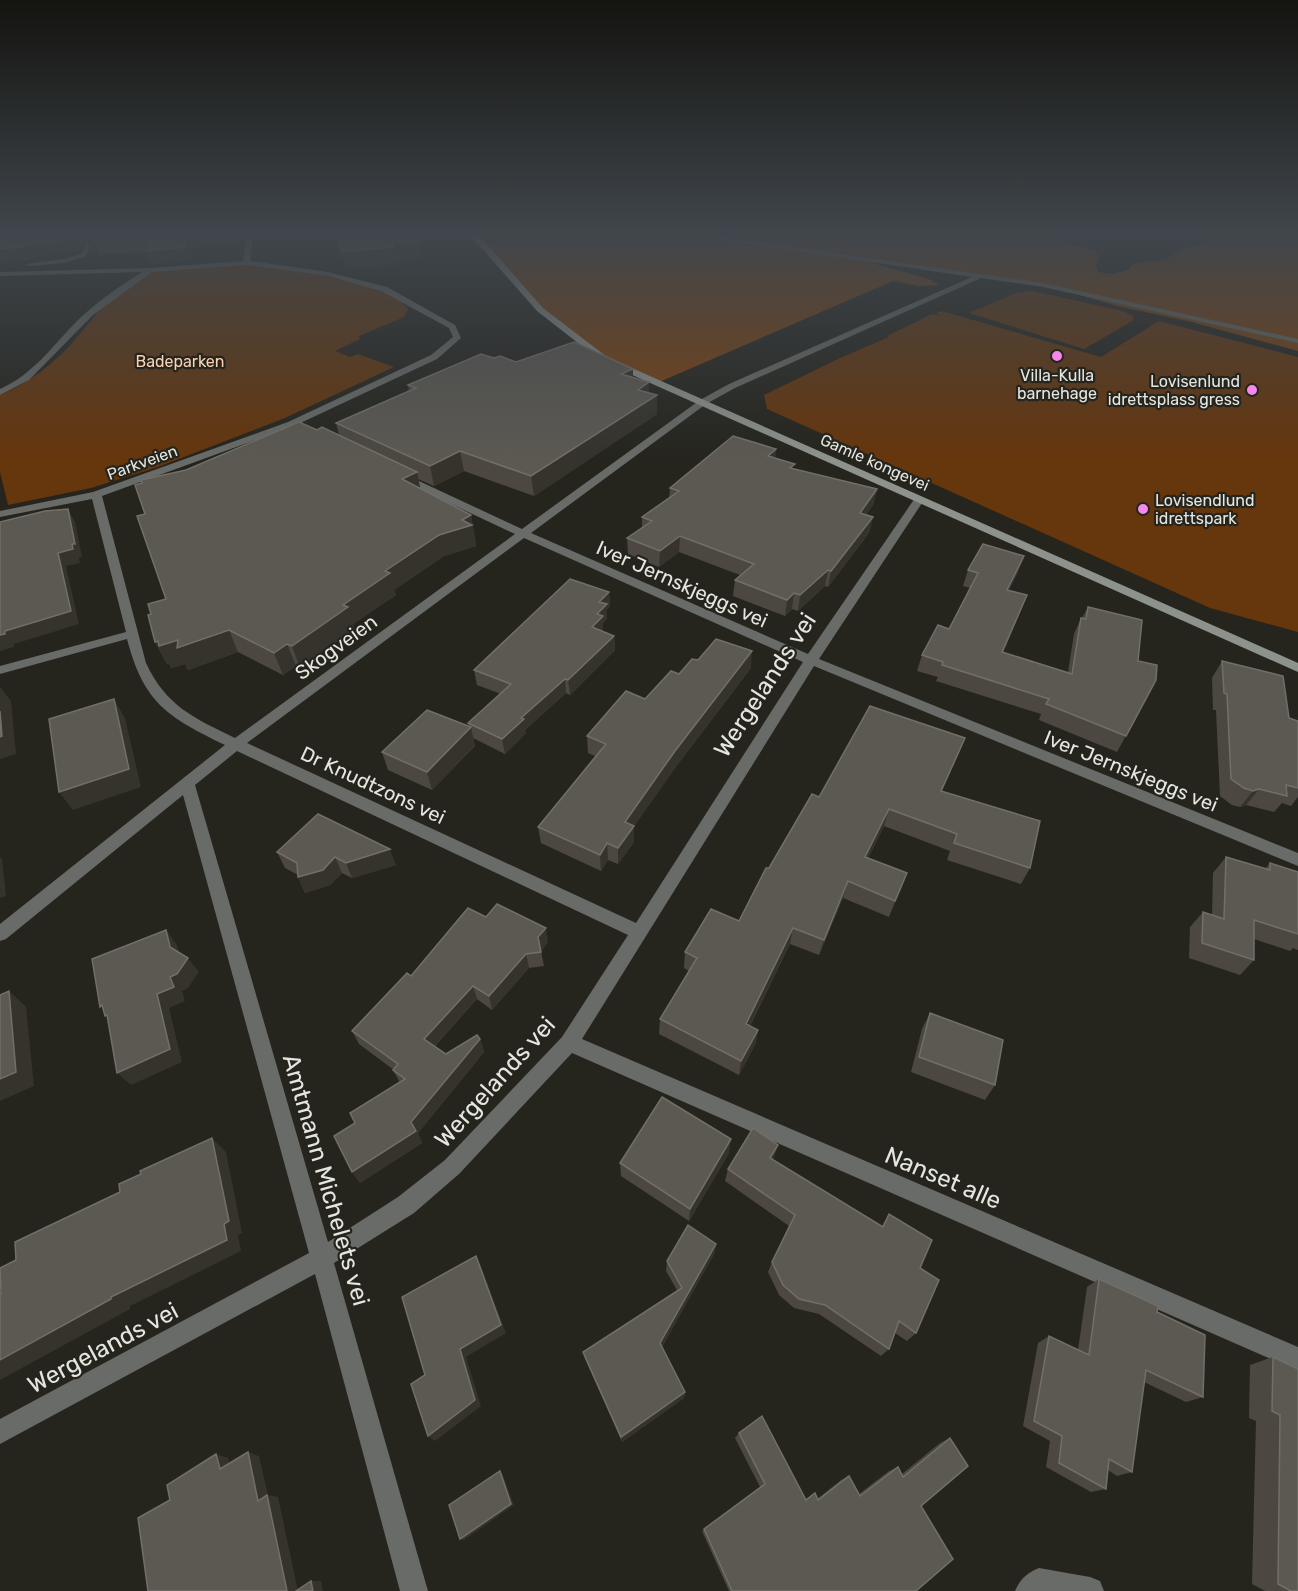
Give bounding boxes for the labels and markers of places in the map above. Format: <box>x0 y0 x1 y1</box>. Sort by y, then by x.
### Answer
marker: Villa-Kulla barnehage <box>1050 349 1064 363</box>
place label: Villa-Kulla barnehage <box>1017 366 1097 403</box>
place label: Lovisenlund idrettsplass gress <box>1108 372 1240 409</box>
marker: Lovisenlund idrettsplass gress <box>1245 383 1259 397</box>
place label: Lovisendlund idrettspark <box>1155 491 1255 528</box>
marker: Lovisendlund idrettspark <box>1136 502 1150 516</box>

